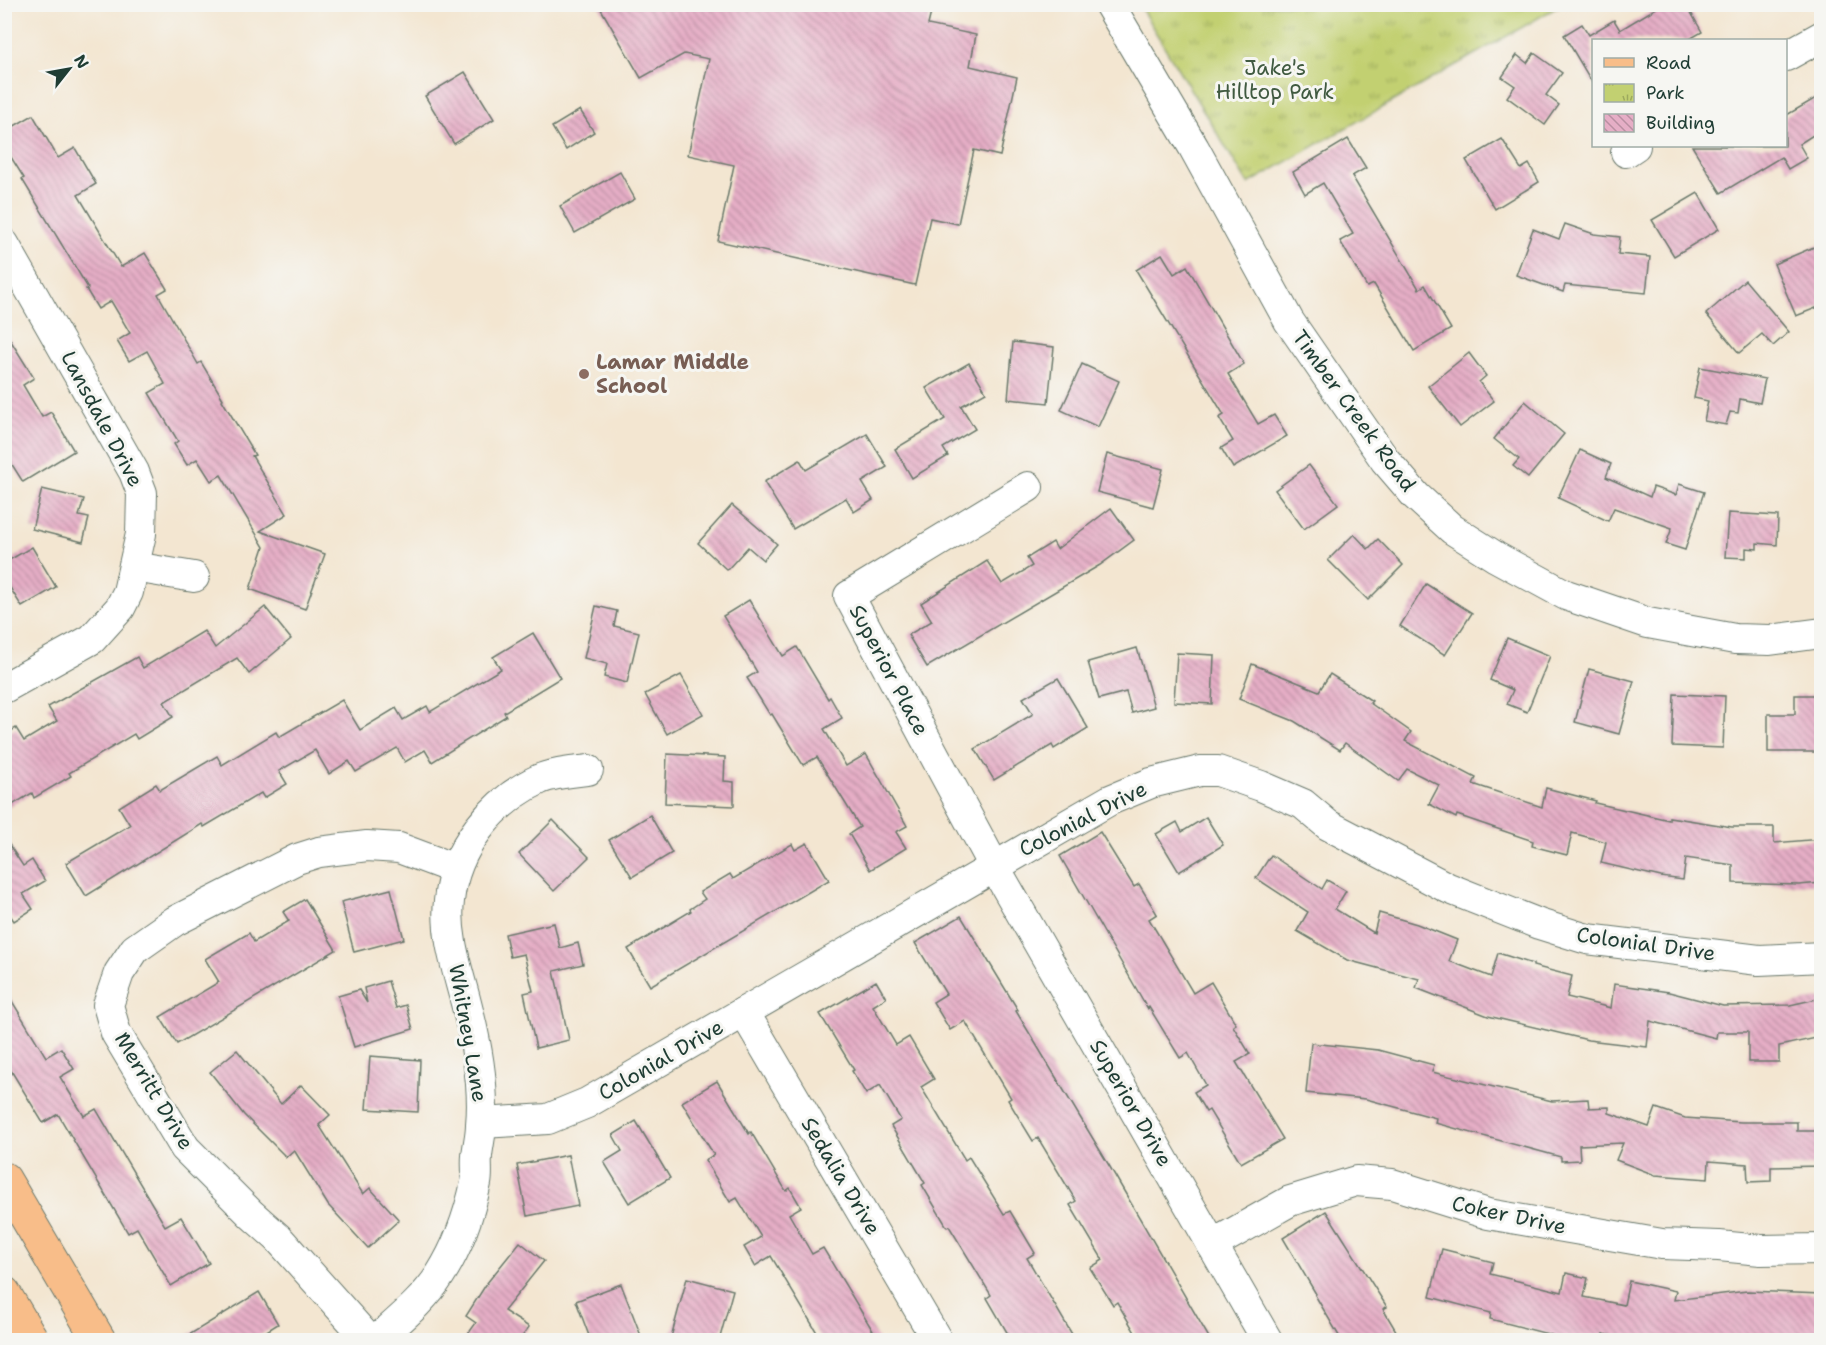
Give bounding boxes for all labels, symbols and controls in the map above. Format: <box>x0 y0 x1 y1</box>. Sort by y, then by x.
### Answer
north arrow <box>39 39 99 99</box>
legend <box>1592 39 1787 147</box>
text: N <box>69 51 94 72</box>
text: Road <box>1646 51 1691 75</box>
park label: Jake's Hilltop Park <box>1216 54 1334 106</box>
text: Park <box>1646 81 1685 105</box>
text: Building <box>1646 111 1715 135</box>
street label: Timber Creek Road <box>1286 325 1422 497</box>
street label: Lansdale Drive <box>54 346 150 492</box>
place label: Lamar Middle School <box>596 348 749 400</box>
marker: Lamar Middle School <box>577 367 591 381</box>
street label: Superior Place <box>843 600 935 740</box>
street label: Colonial Drive <box>1014 775 1152 863</box>
street label: Colonial Drive <box>1575 920 1717 968</box>
street label: Whitney Lane <box>442 962 494 1104</box>
street label: Colonial Drive <box>593 1013 729 1107</box>
street label: Merritt Drive <box>108 1027 200 1155</box>
street label: Superior Drive <box>1083 1034 1179 1172</box>
street label: Sedalia Drive <box>795 1112 887 1240</box>
street label: Coker Drive <box>1449 1189 1569 1241</box>

